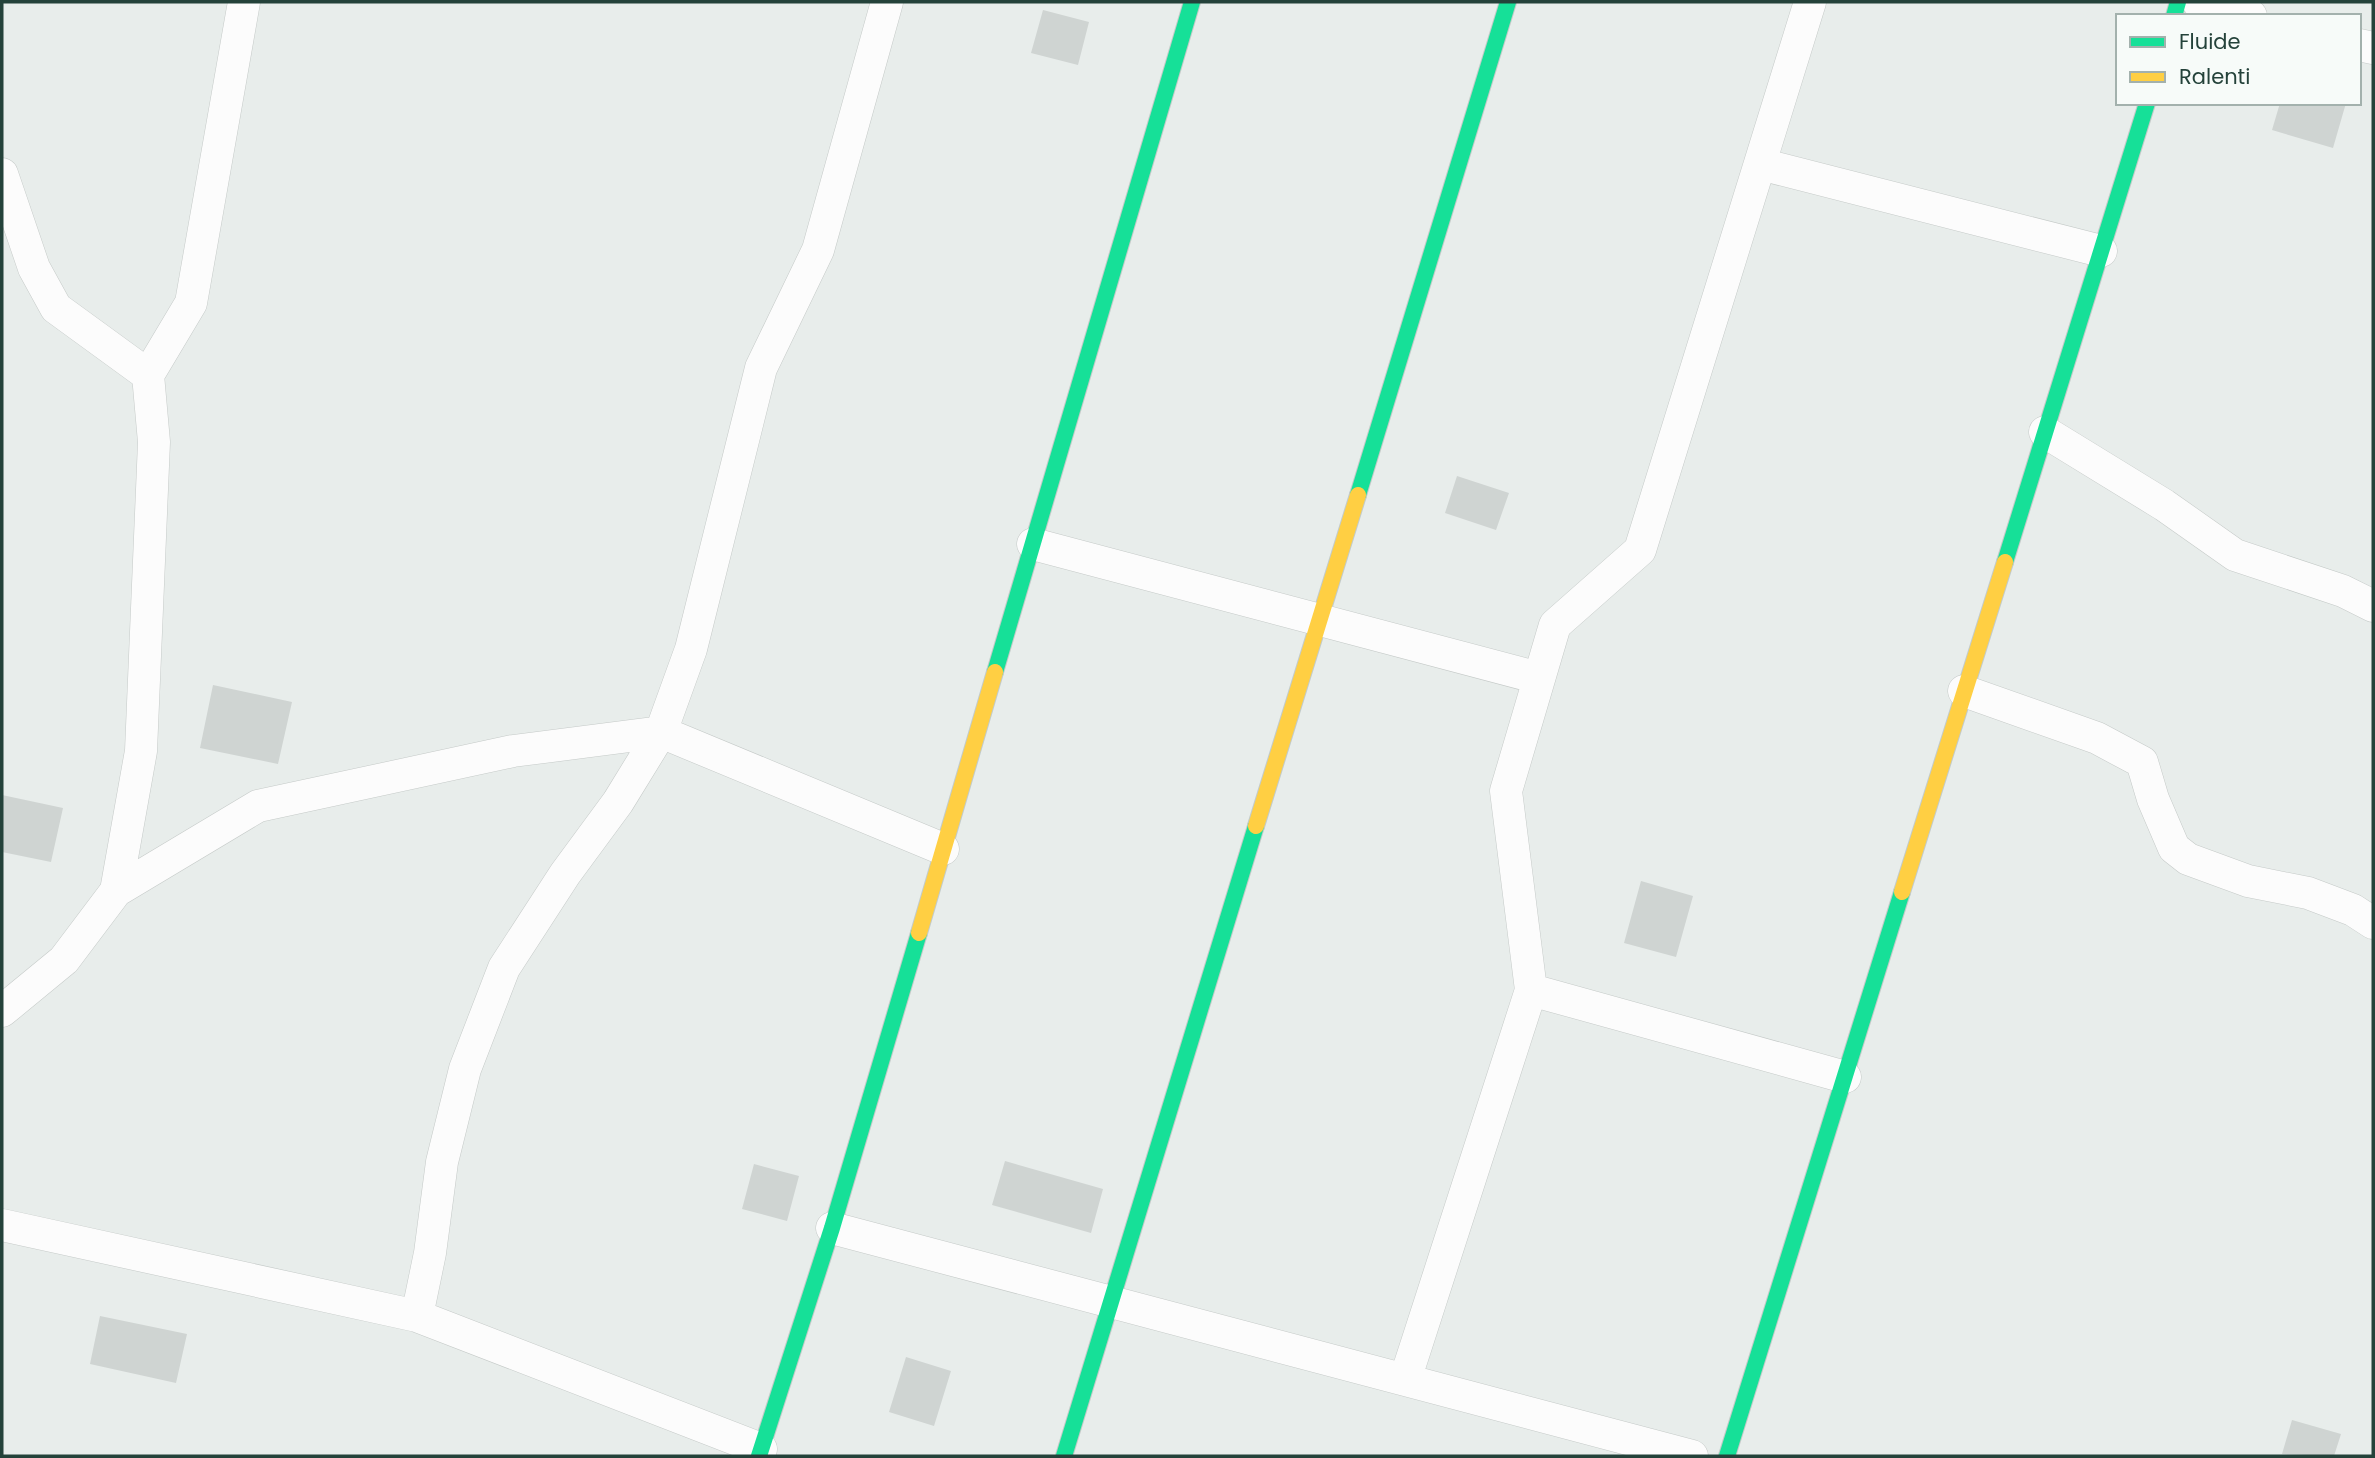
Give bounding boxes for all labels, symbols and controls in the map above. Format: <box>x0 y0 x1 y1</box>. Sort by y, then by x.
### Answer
legend <box>2116 14 2361 105</box>
text: Fluide <box>2179 27 2241 56</box>
text: Ralenti <box>2179 62 2250 91</box>

